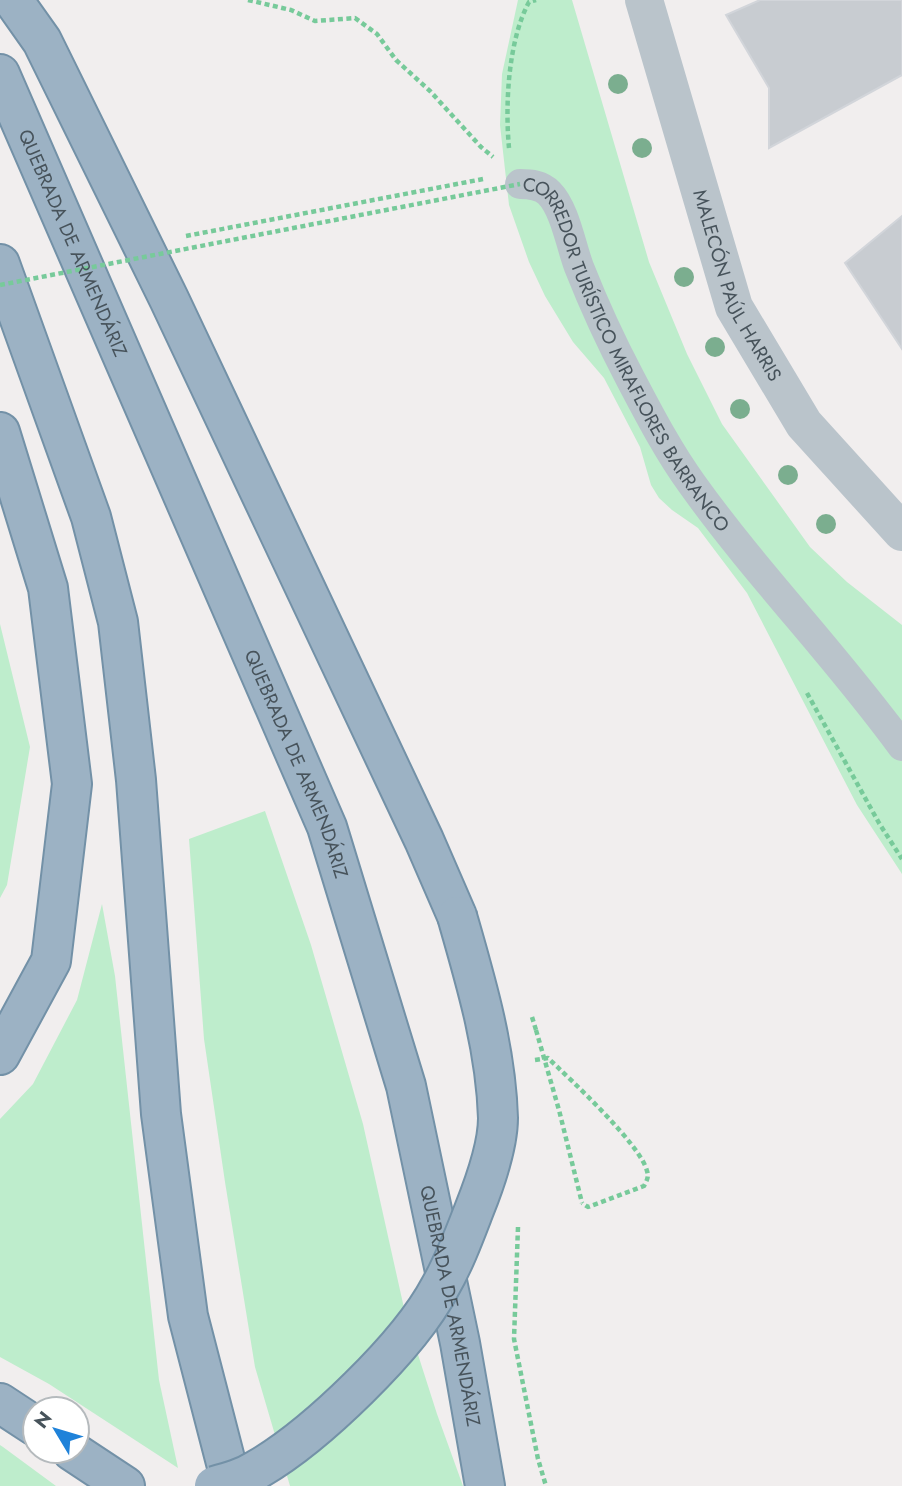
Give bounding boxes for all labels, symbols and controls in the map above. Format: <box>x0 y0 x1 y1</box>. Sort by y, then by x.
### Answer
street label: QUEBRADA DE ARMENDÁRIZ <box>12 125 135 361</box>
street label: CORREDOR TURÍSTICO MIRAFLORES BARRANCO <box>522 170 736 537</box>
street label: MALECÓN PAÚL HARRIS <box>687 186 789 386</box>
street label: QUEBRADA DE ARMENDÁRIZ <box>238 645 355 881</box>
street label: QUEBRADA DE ARMENDÁRIZ <box>414 1183 488 1428</box>
north arrow <box>21 1395 91 1465</box>
text: N <box>28 1406 58 1434</box>

